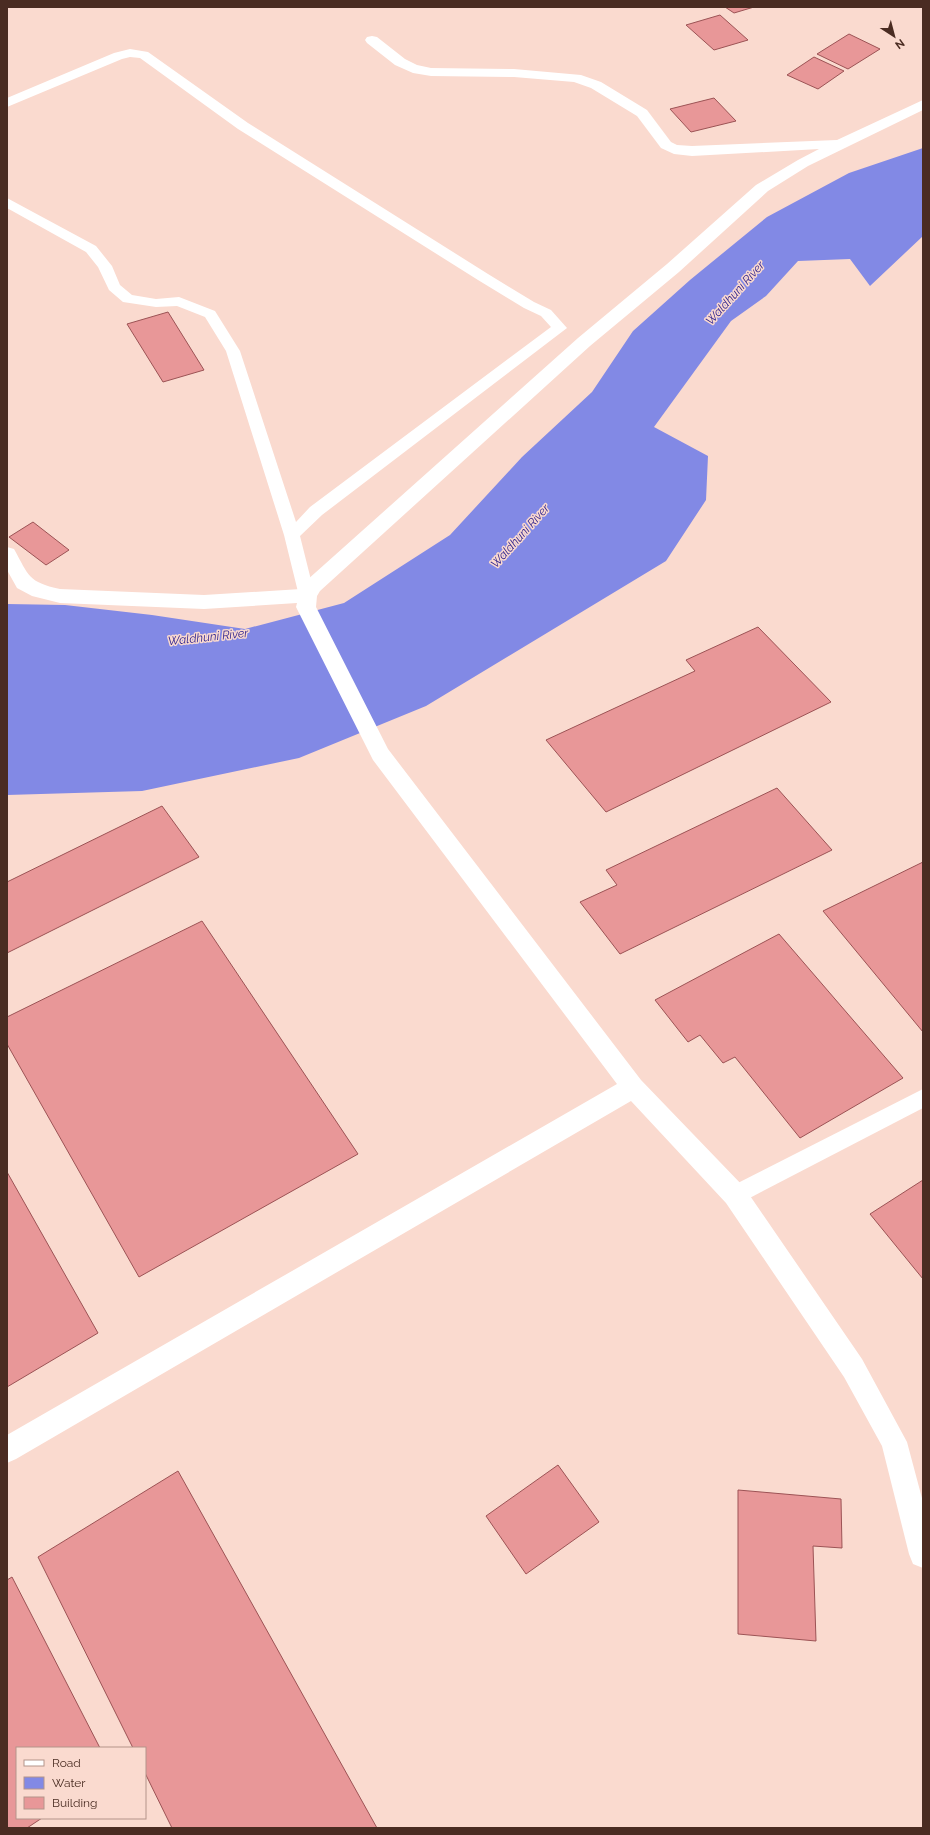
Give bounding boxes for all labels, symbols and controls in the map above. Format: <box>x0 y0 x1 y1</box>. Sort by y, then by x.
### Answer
north arrow <box>874 16 914 56</box>
text: N <box>892 36 907 51</box>
water label: Waldhuni River <box>703 258 768 328</box>
water label: Waldhuni River <box>488 501 553 571</box>
water label: Waldhuni River <box>167 626 250 648</box>
legend <box>16 1747 146 1819</box>
text: Road <box>52 1756 81 1770</box>
text: Water <box>52 1776 86 1790</box>
text: Building <box>52 1796 98 1810</box>

